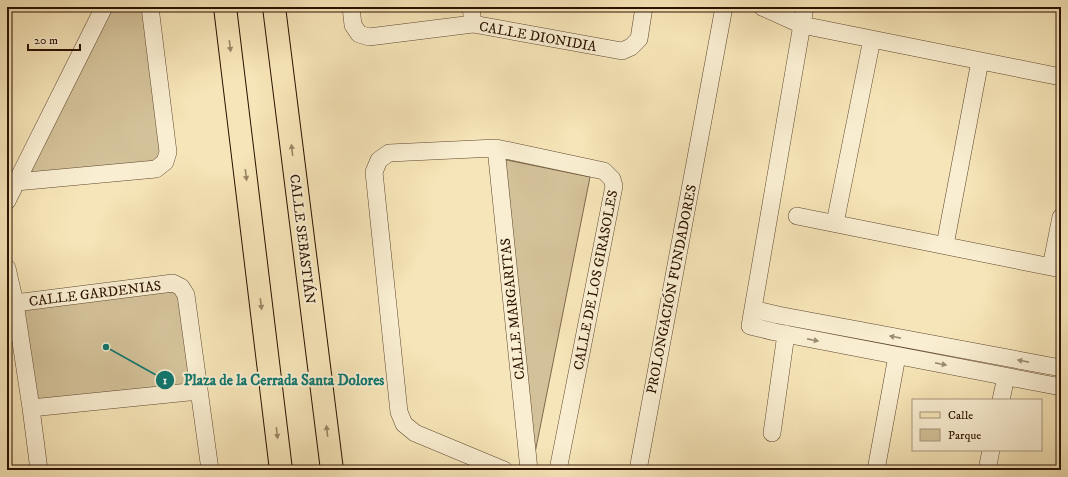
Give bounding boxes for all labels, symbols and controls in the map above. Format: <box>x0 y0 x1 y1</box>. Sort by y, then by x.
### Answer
street label: CALLE DIONIDIA <box>478 18 599 56</box>
scale bar <box>28 26 80 52</box>
text: 20 m <box>34 33 58 48</box>
one-way arrow <box>227 40 233 52</box>
one-way arrow <box>288 143 295 156</box>
one-way arrow <box>242 169 249 181</box>
street label: CALLE SEBASTIÁN <box>285 173 319 305</box>
street label: PROLONGACIÓN FUNDADORES <box>643 183 701 395</box>
street label: CALLE DE LOS GIRASOLES <box>570 189 622 372</box>
street label: CALLE MARGARITAS <box>497 237 529 381</box>
street label: CALLE GARDENIAS <box>28 277 162 311</box>
one-way arrow <box>258 298 264 310</box>
one-way arrow <box>889 334 901 340</box>
one-way arrow <box>807 337 819 343</box>
one-way arrow <box>1017 358 1029 364</box>
one-way arrow <box>934 361 947 367</box>
callout: Plaza de la Cerrada Santa Dolores <box>155 366 392 393</box>
text: Plaza de la Cerrada Santa Dolores <box>184 371 384 390</box>
text: 1 <box>163 373 168 388</box>
legend <box>912 399 1042 451</box>
text: Calle <box>948 408 973 423</box>
one-way arrow <box>324 425 330 437</box>
one-way arrow <box>274 427 280 439</box>
text: Parque <box>948 428 981 443</box>

